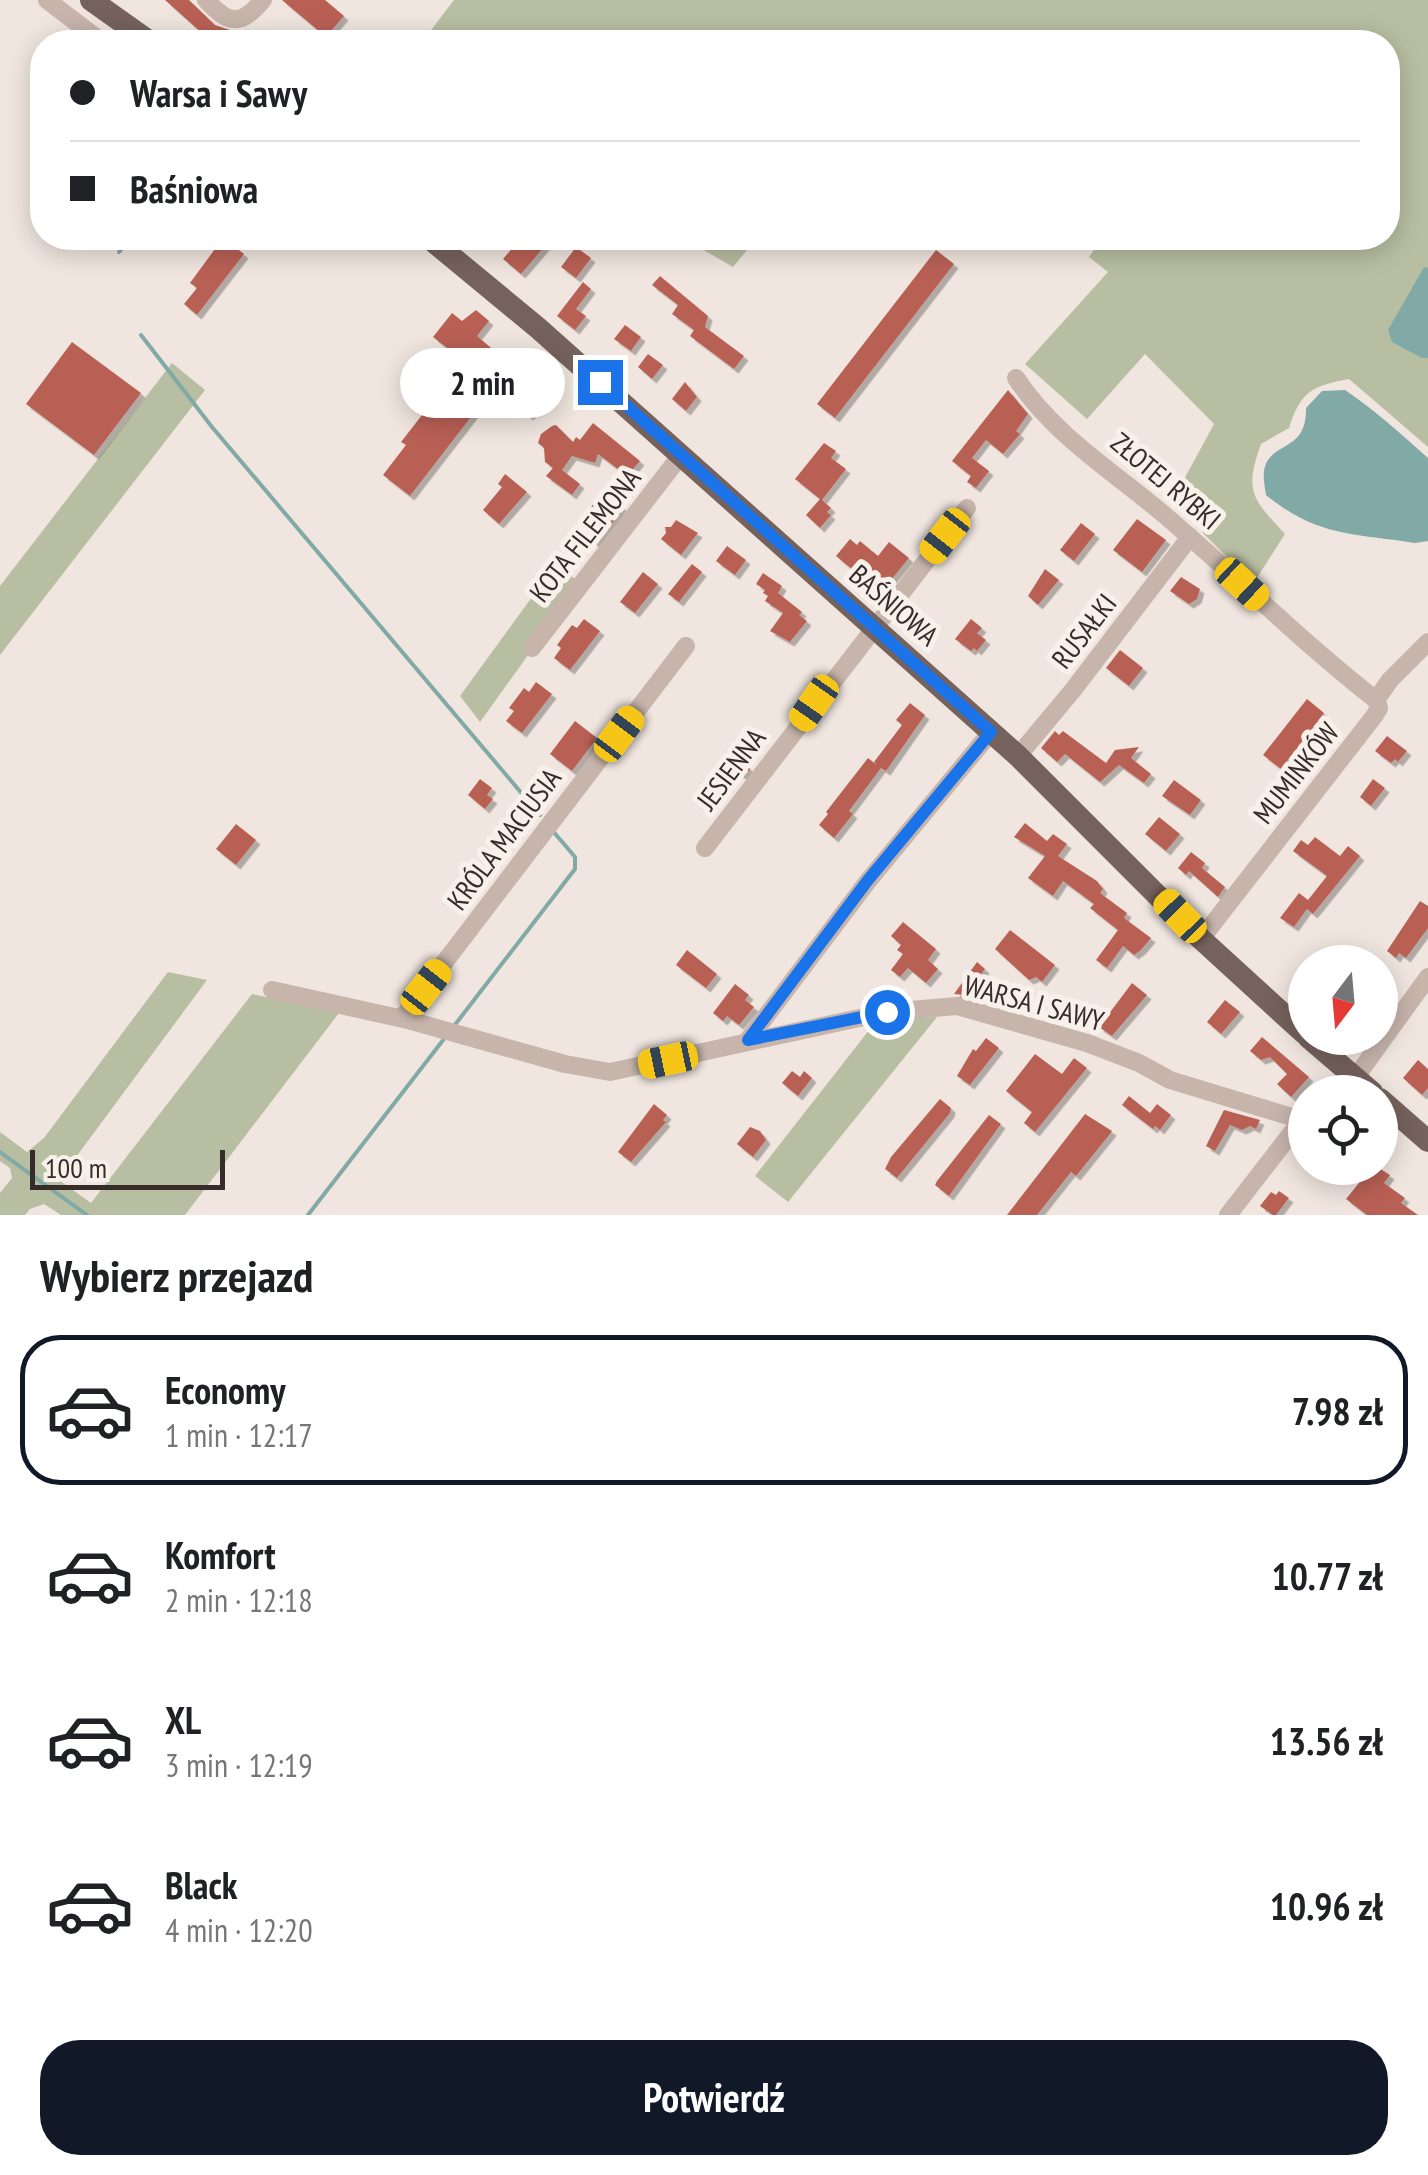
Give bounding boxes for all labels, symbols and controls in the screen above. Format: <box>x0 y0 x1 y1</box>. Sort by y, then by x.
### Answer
text: Warsa i Sawy <box>130 68 307 117</box>
text: Baśniowa <box>130 164 258 213</box>
callout: 2 min <box>400 347 565 417</box>
route end <box>578 360 623 405</box>
text: 2 min <box>450 362 515 404</box>
street label: ZŁOTEJ RYBKI <box>1104 424 1229 537</box>
street label: KOTA FILEMONA <box>521 460 649 609</box>
car <box>915 503 975 569</box>
car <box>1210 553 1274 615</box>
street label: BAŚNIOWA <box>842 556 947 654</box>
street label: RUSAŁKI <box>1043 586 1124 676</box>
car <box>785 670 843 736</box>
car <box>589 701 649 767</box>
street label: MUMINKÓW <box>1244 714 1347 831</box>
street label: JESIENNA <box>687 720 774 818</box>
street label: KRÓLA MACIUSIA <box>438 760 569 917</box>
car <box>1148 884 1212 948</box>
north arrow <box>1288 945 1398 1055</box>
map controls <box>1288 945 1398 1185</box>
car <box>396 954 456 1020</box>
street label: WARSA I SAWY <box>960 966 1108 1039</box>
route start <box>865 990 910 1035</box>
car <box>636 1039 700 1081</box>
button: locate <box>1288 1075 1398 1185</box>
scale bar <box>30 1145 225 1190</box>
text: 100 m <box>45 1149 107 1186</box>
text: Wybierz przejazd <box>40 1246 313 1304</box>
icon: car <box>45 1365 135 1455</box>
text: Economy <box>165 1365 285 1414</box>
text: 7.98 zł <box>1292 1386 1383 1435</box>
text: 1 min · 12:17 <box>165 1414 313 1456</box>
icon: car <box>45 1530 135 1620</box>
text: Komfort <box>165 1530 276 1579</box>
text: 10.77 zł <box>1272 1551 1383 1600</box>
text: 2 min · 12:18 <box>165 1579 313 1621</box>
icon: car <box>45 1695 135 1785</box>
text: XL <box>165 1695 201 1744</box>
text: 13.56 zł <box>1270 1716 1383 1765</box>
text: 3 min · 12:19 <box>165 1744 313 1786</box>
icon: car <box>45 1860 135 1950</box>
text: Black <box>165 1860 238 1909</box>
text: 10.96 zł <box>1270 1881 1383 1930</box>
text: 4 min · 12:20 <box>165 1909 313 1951</box>
button: Potwierdź <box>40 2040 1388 2155</box>

